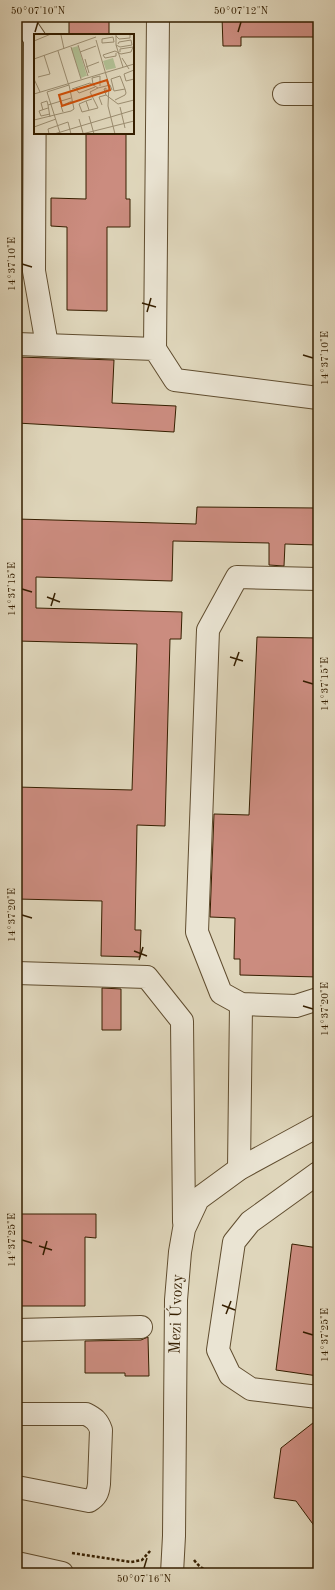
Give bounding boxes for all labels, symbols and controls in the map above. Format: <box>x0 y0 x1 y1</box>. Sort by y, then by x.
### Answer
text: 50°07'10"N <box>11 6 66 16</box>
text: 50°07'12"N <box>214 6 269 16</box>
inset map <box>34 34 134 134</box>
text: 14°37'10"E <box>7 237 17 291</box>
text: 14°37'10"E <box>320 331 330 385</box>
text: 14°37'15"E <box>7 562 17 616</box>
text: 14°37'15"E <box>320 657 330 711</box>
text: 14°37'20"E <box>7 888 17 942</box>
text: 14°37'20"E <box>320 982 330 1036</box>
text: 14°37'25"E <box>7 1213 17 1267</box>
street label: Mezi Úvozy <box>163 1273 186 1354</box>
text: 14°37'25"E <box>320 1308 330 1362</box>
text: 50°07'16"N <box>117 1574 172 1584</box>

